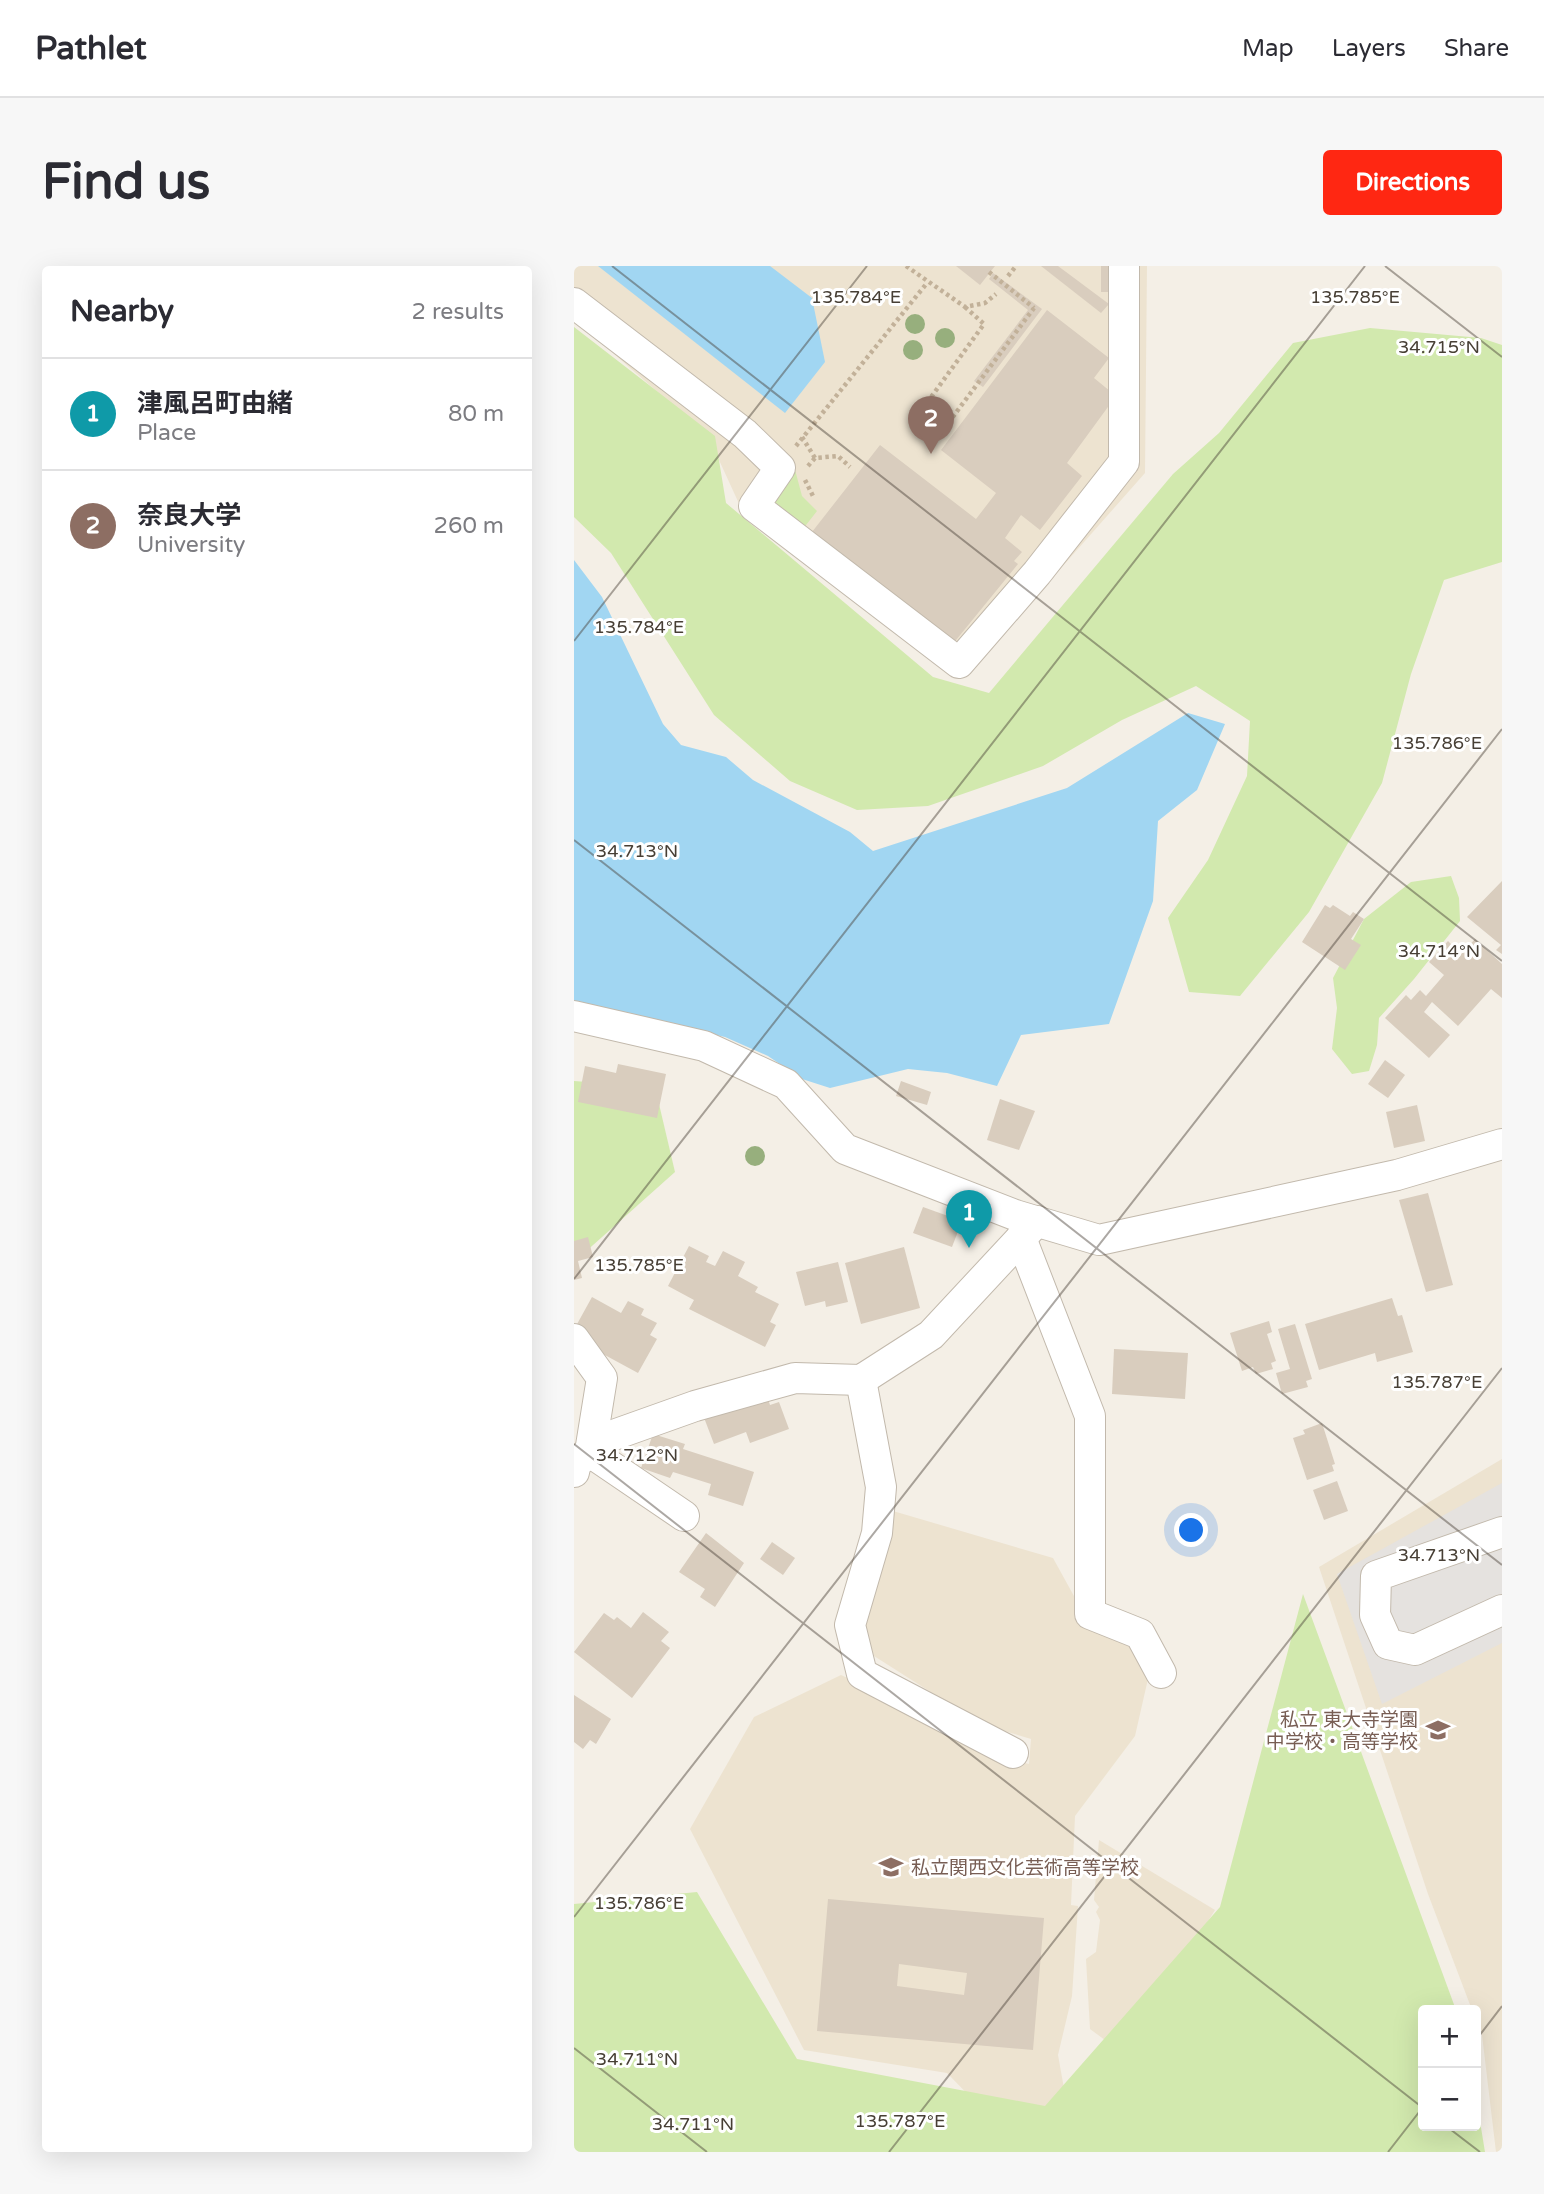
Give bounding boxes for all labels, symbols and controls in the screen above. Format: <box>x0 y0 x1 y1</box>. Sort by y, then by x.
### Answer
text: Pathlet <box>35 29 147 68</box>
text: Map <box>1242 34 1294 63</box>
text: Layers <box>1332 34 1406 63</box>
text: Share <box>1444 34 1509 63</box>
button: Directions <box>1323 150 1502 215</box>
text: Find us <box>42 153 210 212</box>
text: 135.784°E <box>811 286 901 308</box>
text: 135.785°E <box>1310 286 1400 308</box>
text: Nearby <box>70 293 174 330</box>
text: 2 results <box>411 298 504 326</box>
text: 34.715°N <box>1398 336 1480 358</box>
text: 津風呂町由緒 <box>137 388 293 419</box>
pin: 2 <box>908 396 954 454</box>
text: 1 <box>86 400 100 428</box>
text: 80 m <box>448 400 504 428</box>
text: Place <box>137 419 196 447</box>
text: 奈良大学 <box>137 500 241 531</box>
text: 2 <box>86 512 100 540</box>
text: 260 m <box>434 512 504 540</box>
text: University <box>137 531 245 559</box>
text: 135.784°E <box>594 616 684 638</box>
text: 135.786°E <box>1392 732 1482 754</box>
text: 34.713°N <box>596 840 678 862</box>
text: 34.714°N <box>1398 940 1480 962</box>
pin: 1 <box>946 1190 992 1248</box>
text: 135.785°E <box>594 1254 684 1276</box>
text: 135.787°E <box>1392 1371 1482 1393</box>
text: 34.712°N <box>596 1444 678 1466</box>
your location <box>1174 1513 1208 1547</box>
text: 34.713°N <box>1398 1544 1480 1566</box>
place label: 私立 東大寺学園 中学校・高等学校 <box>1266 1709 1418 1753</box>
school or university icon: 私立 東大寺学園 中学校・高等学校 <box>1424 1716 1452 1744</box>
school or university icon: 私立関西文化芸術高等学校 <box>877 1853 905 1881</box>
place label: 私立関西文化芸術高等学校 <box>911 1857 1139 1879</box>
text: 135.786°E <box>594 1892 684 1914</box>
map controls <box>1418 2005 1481 2131</box>
button: + <box>1418 2005 1481 2068</box>
text: 34.711°N <box>596 2048 678 2070</box>
button: − <box>1418 2068 1481 2131</box>
text: 135.787°E <box>855 2110 945 2132</box>
text: 34.711°N <box>652 2113 734 2135</box>

